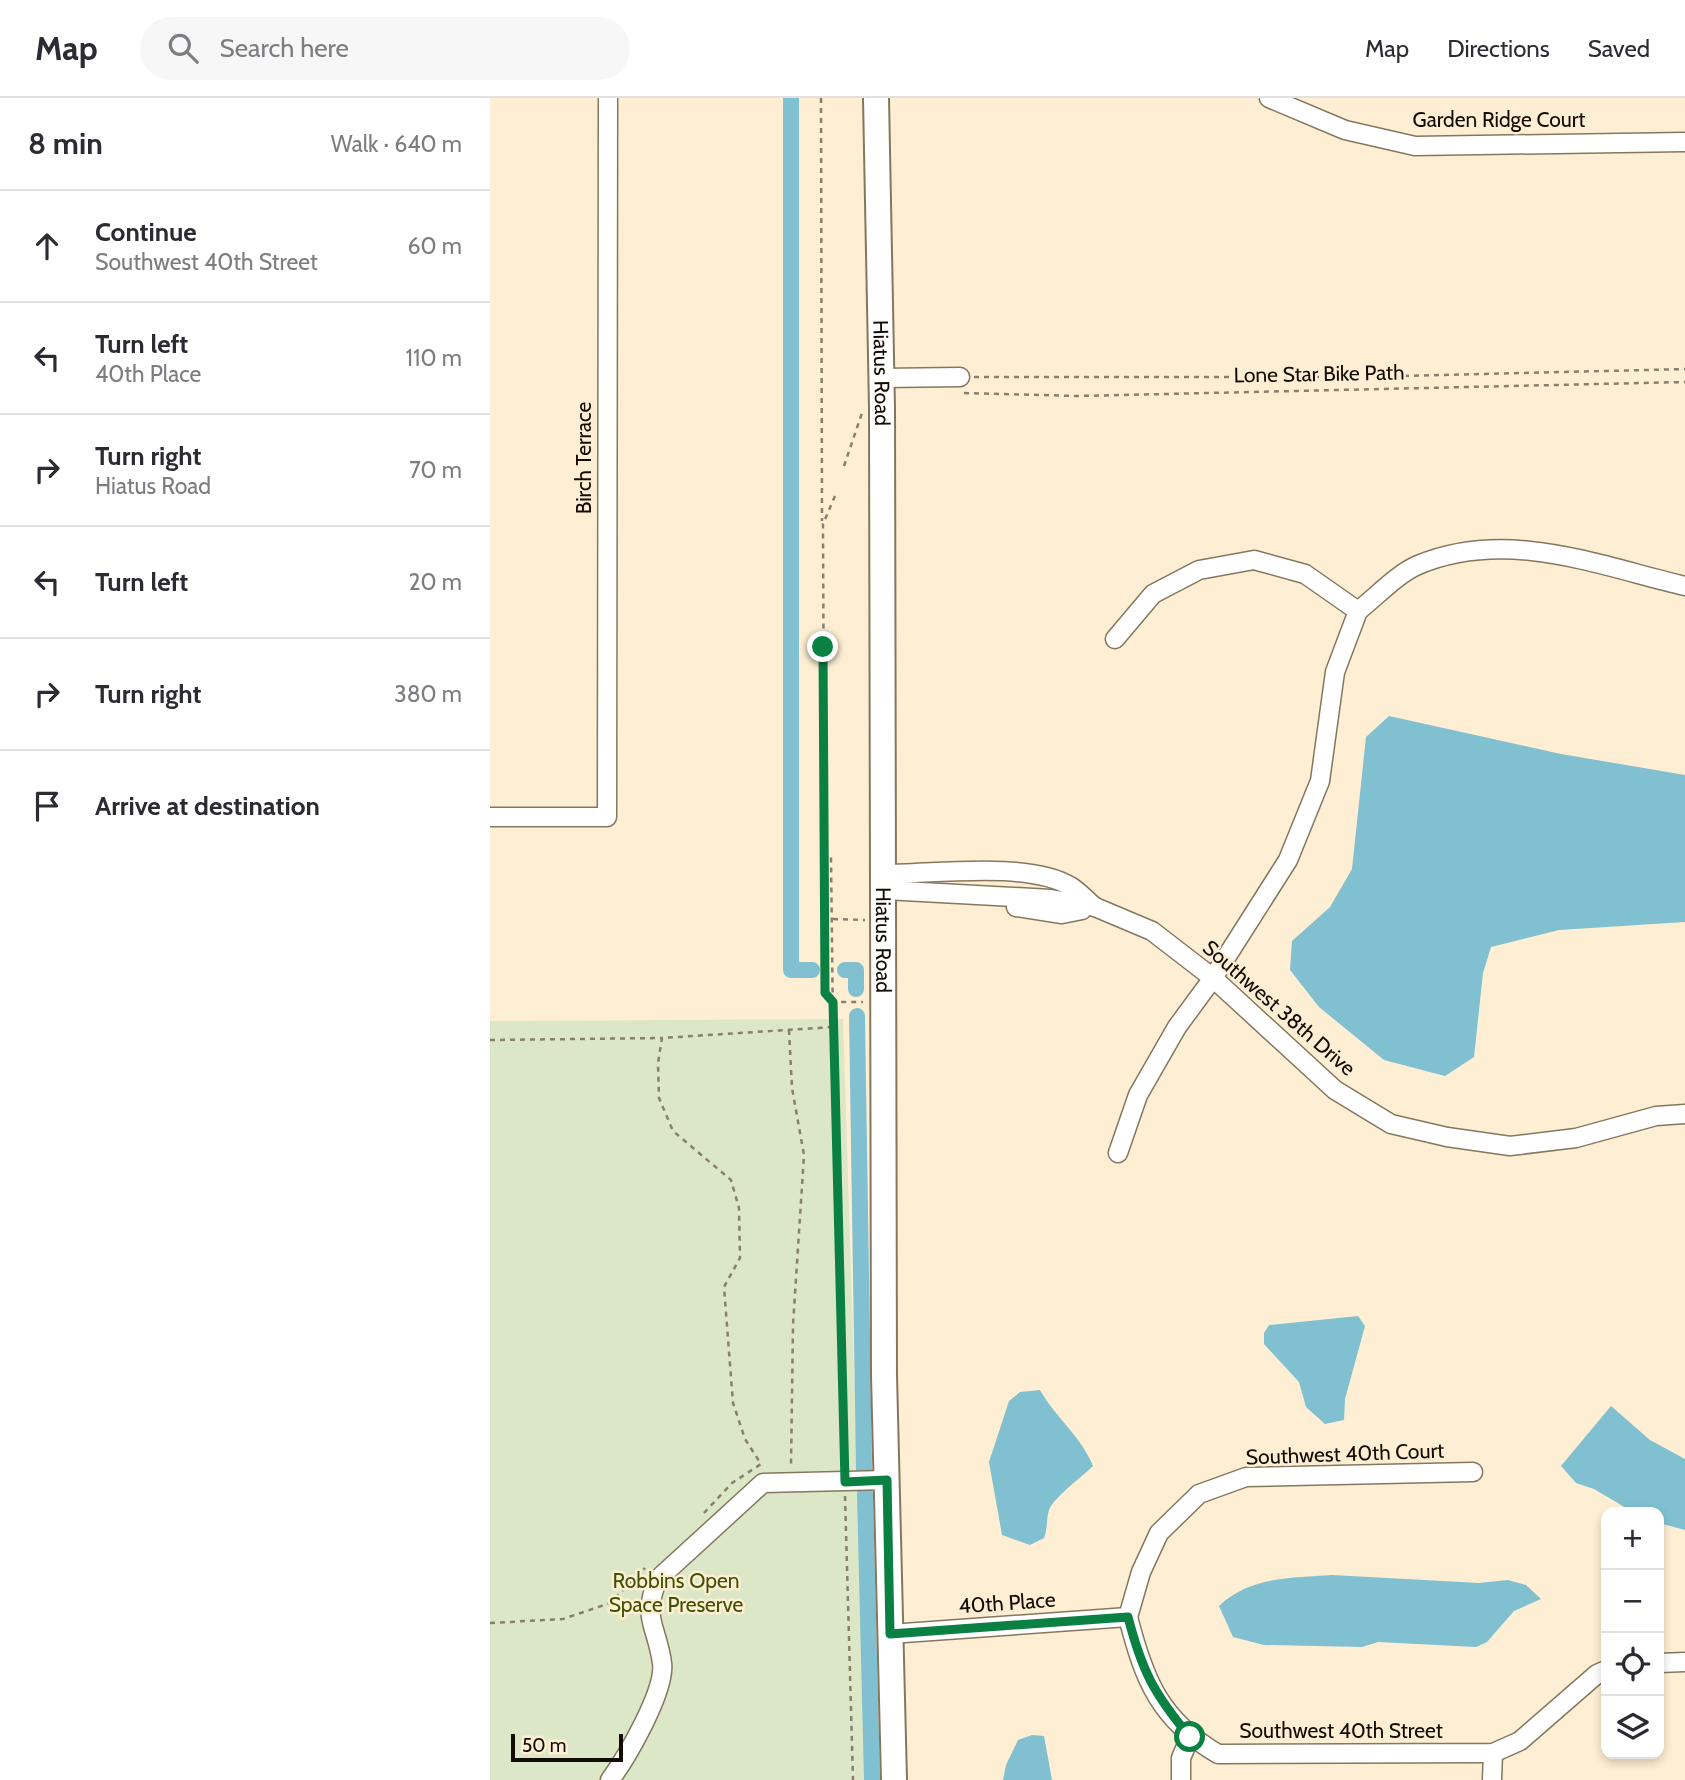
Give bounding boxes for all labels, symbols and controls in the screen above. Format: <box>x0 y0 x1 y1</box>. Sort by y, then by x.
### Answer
search box <box>140 17 630 80</box>
text: Map <box>35 28 98 68</box>
icon: search <box>164 29 202 67</box>
text: Search here <box>220 32 349 64</box>
text: Map <box>1365 34 1409 63</box>
text: Directions <box>1447 34 1550 63</box>
text: Saved <box>1588 34 1650 63</box>
street label: Garden Ridge Court <box>1413 107 1585 132</box>
text: 8 min <box>28 125 103 162</box>
text: Walk · 640 m <box>331 130 462 158</box>
text: Continue <box>95 216 197 248</box>
icon: ahead <box>28 227 66 265</box>
text: 60 m <box>408 232 462 260</box>
text: Southwest 40th Street <box>95 248 318 276</box>
street label: Hiatus Road <box>868 320 895 426</box>
text: Turn left <box>95 328 188 360</box>
icon: left <box>28 339 66 377</box>
text: 110 m <box>406 344 462 372</box>
text: 40th Place <box>95 360 201 388</box>
street label: Lone Star Bike Path <box>1233 360 1405 387</box>
street label: Birch Terrace <box>571 402 596 514</box>
text: Turn right <box>95 440 201 472</box>
icon: right <box>28 451 66 489</box>
text: 70 m <box>409 456 462 484</box>
text: Hiatus Road <box>95 472 211 500</box>
icon: left <box>28 563 66 601</box>
text: Turn left <box>95 566 188 598</box>
text: 20 m <box>409 568 462 596</box>
route end <box>807 631 838 662</box>
icon: right <box>28 675 66 713</box>
text: Turn right <box>95 678 201 710</box>
text: 380 m <box>394 680 462 708</box>
icon: arrive <box>28 787 66 825</box>
text: Arrive at destination <box>95 790 320 822</box>
street label: Hiatus Road <box>871 887 896 993</box>
street label: Southwest 38th Drive <box>1198 935 1361 1081</box>
street label: Southwest 40th Court <box>1245 1438 1445 1469</box>
map controls <box>1601 1507 1664 1759</box>
button: + <box>1601 1507 1664 1570</box>
park label: Robbins Open Space Preserve <box>609 1568 744 1617</box>
button: − <box>1601 1570 1664 1633</box>
street label: 40th Place <box>958 1587 1056 1618</box>
button: locate <box>1601 1633 1664 1696</box>
button: layers <box>1601 1696 1664 1759</box>
street label: Southwest 40th Street <box>1239 1718 1443 1743</box>
route start <box>1174 1721 1205 1752</box>
scale bar <box>511 1731 623 1763</box>
text: 50 m <box>522 1734 566 1757</box>

